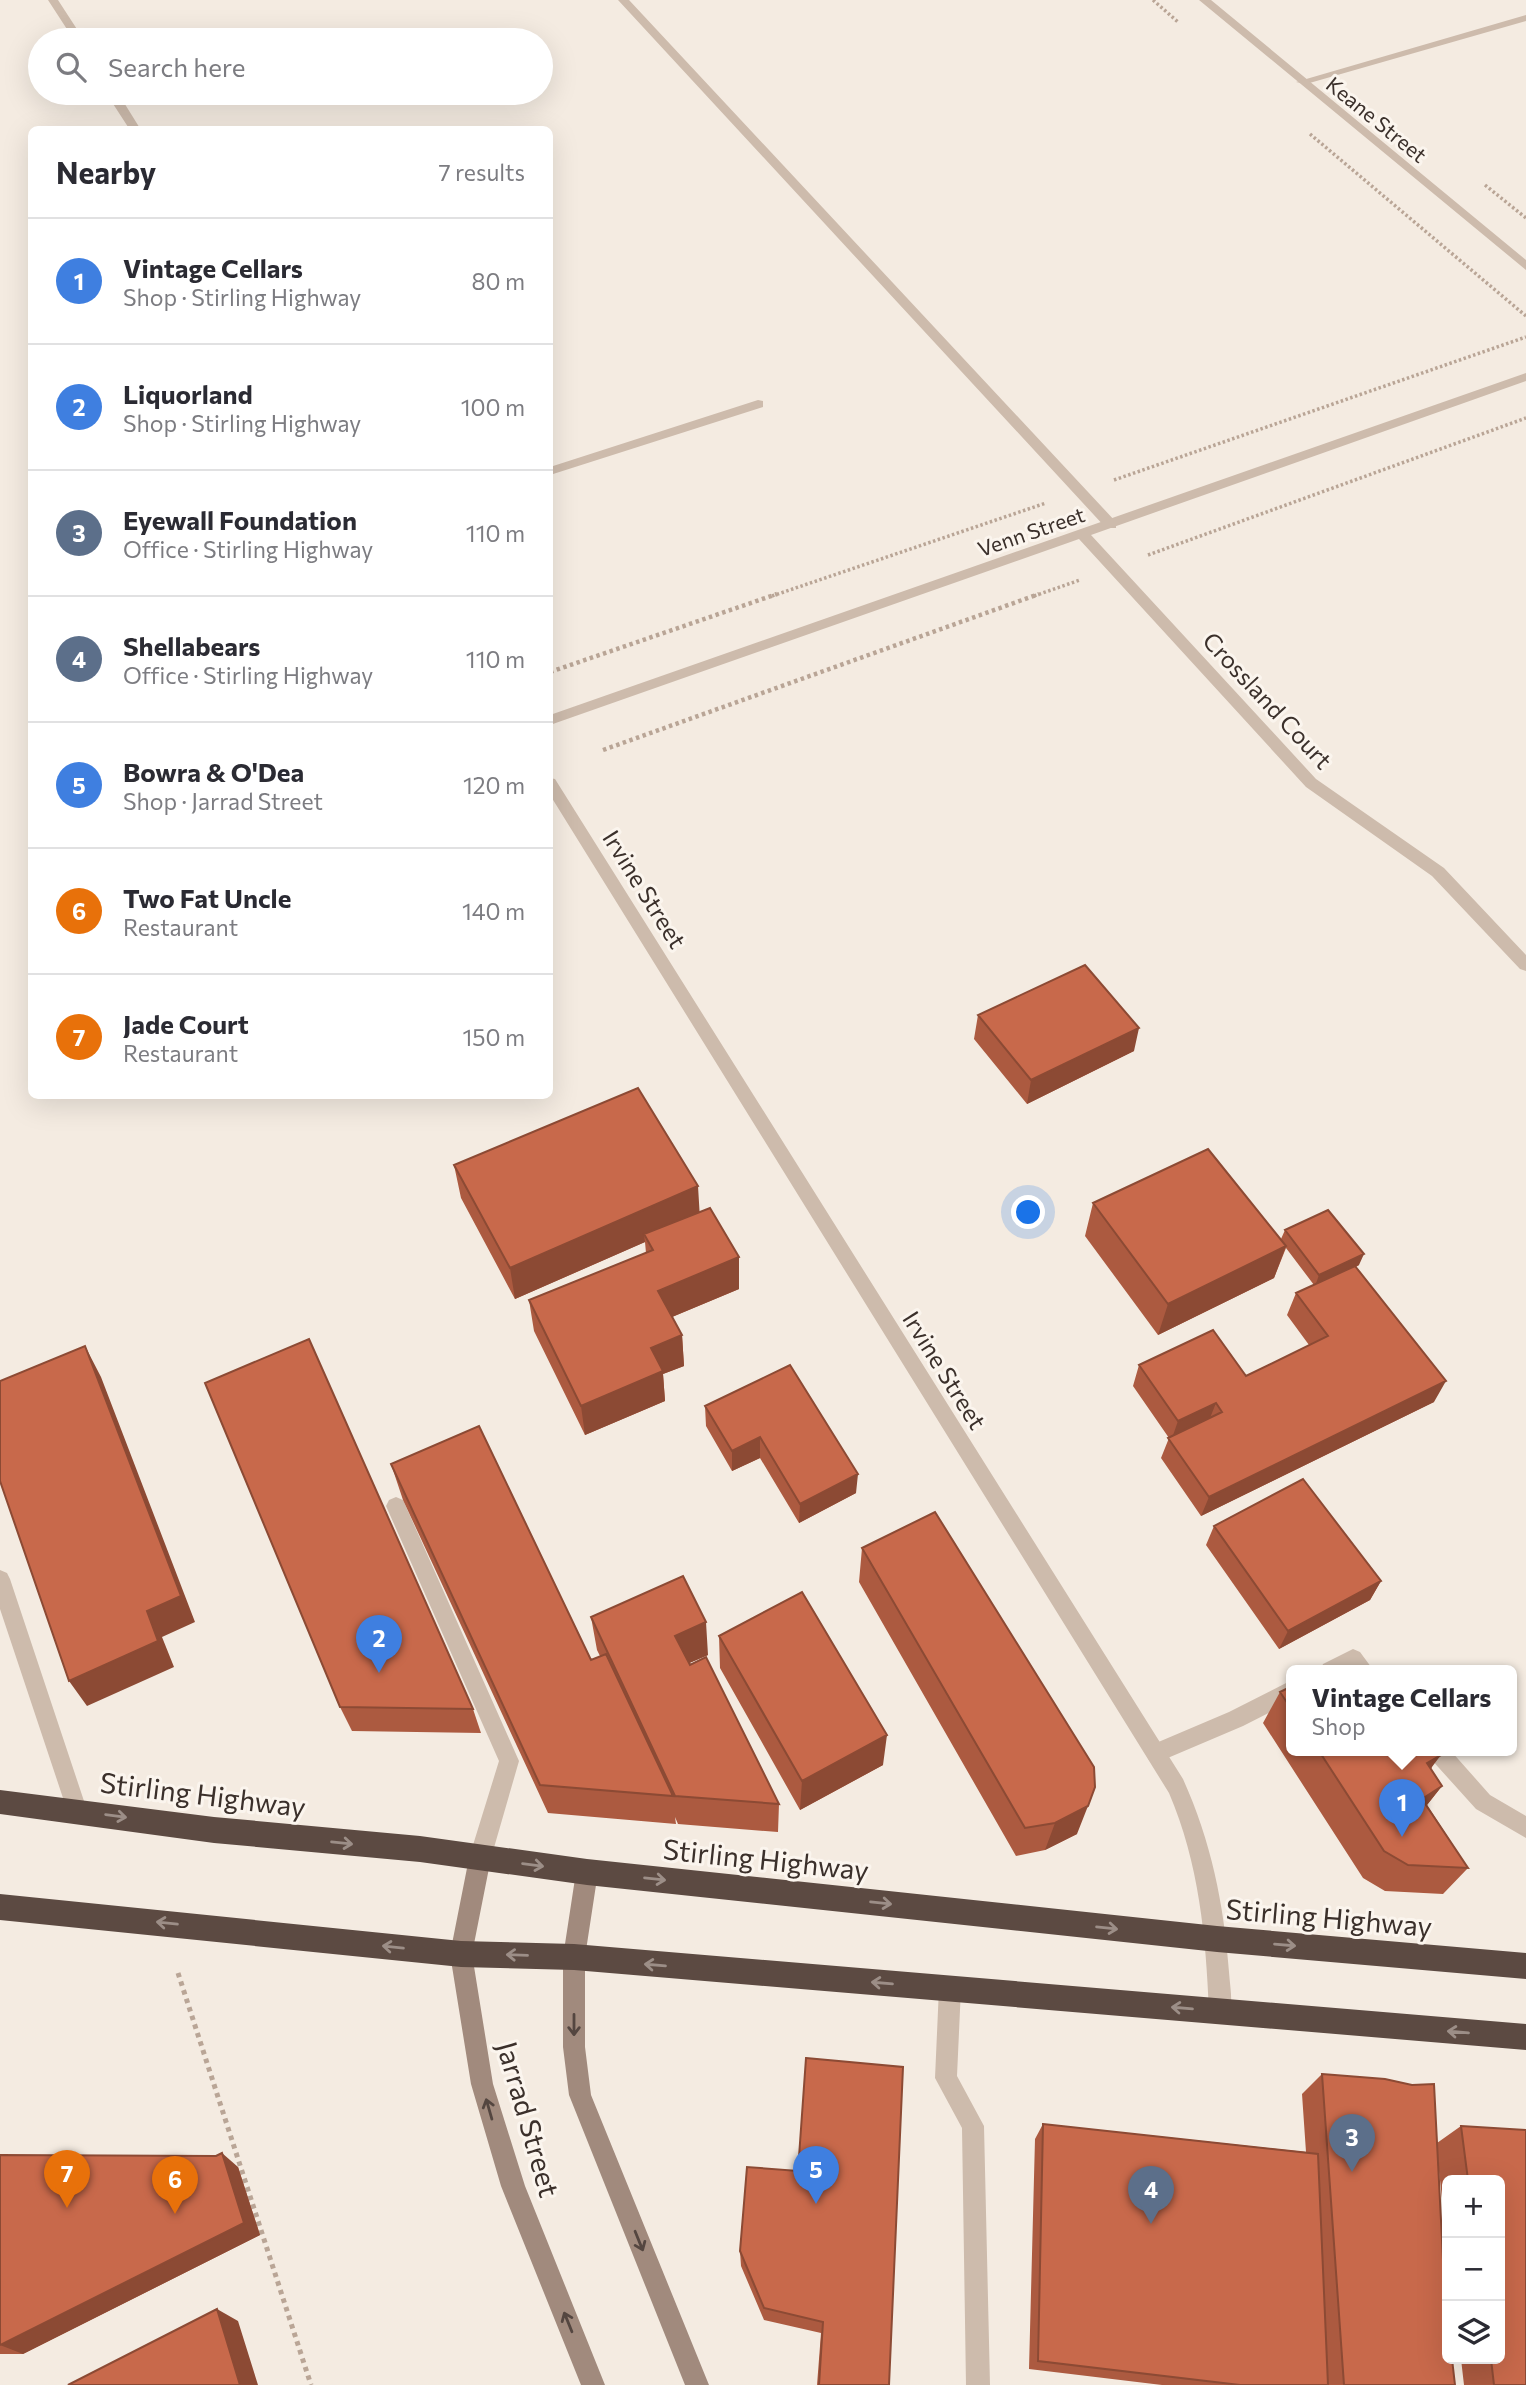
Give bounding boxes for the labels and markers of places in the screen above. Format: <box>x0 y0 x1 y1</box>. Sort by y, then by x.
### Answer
pin: 2 <box>356 1615 402 1673</box>
pin: 1 <box>1379 1779 1425 1837</box>
pin: 3 <box>1329 2114 1375 2172</box>
pin: 5 <box>793 2146 839 2204</box>
pin: 7 <box>44 2150 90 2208</box>
pin: 6 <box>152 2156 198 2214</box>
pin: 4 <box>1128 2166 1174 2224</box>

